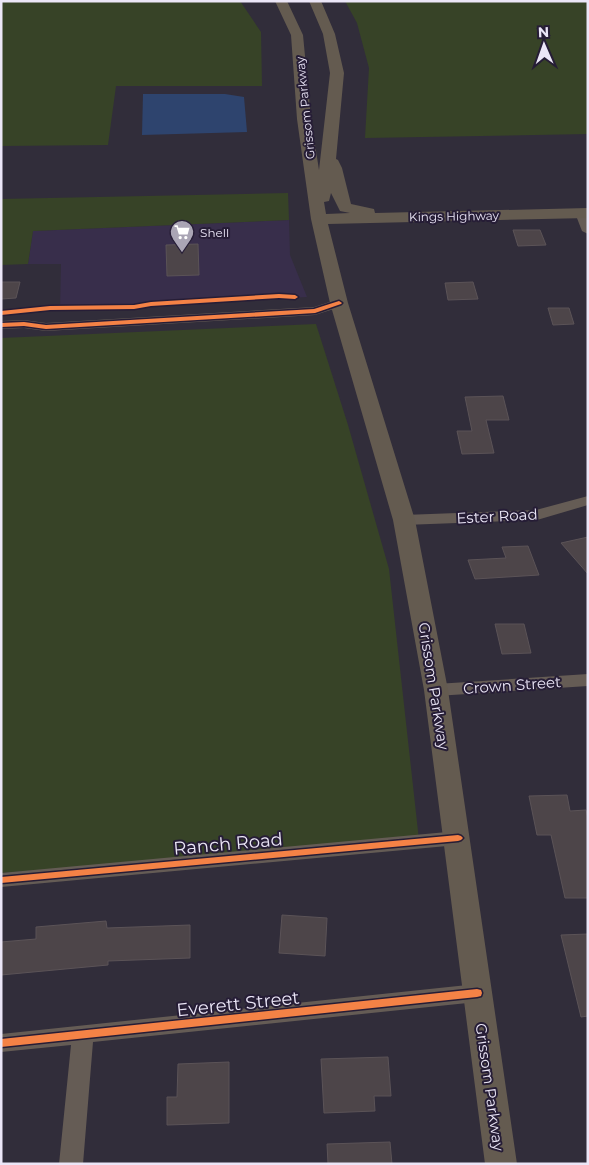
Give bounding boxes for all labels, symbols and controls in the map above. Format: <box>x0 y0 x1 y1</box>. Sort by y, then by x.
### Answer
north arrow <box>519 20 569 70</box>
text: N <box>538 23 550 41</box>
street label: Grissom Parkway <box>292 55 318 160</box>
street label: Kings Highway <box>409 208 500 224</box>
supermarket icon: Shell <box>169 219 195 253</box>
place label: Shell <box>200 225 229 240</box>
street label: Ester Road <box>456 504 538 528</box>
street label: Grissom Parkway <box>415 621 454 752</box>
street label: Crown Street <box>462 672 562 698</box>
street label: Ranch Road <box>172 828 284 860</box>
street label: Everett Street <box>175 987 301 1021</box>
street label: Grissom Parkway <box>472 1022 508 1153</box>

